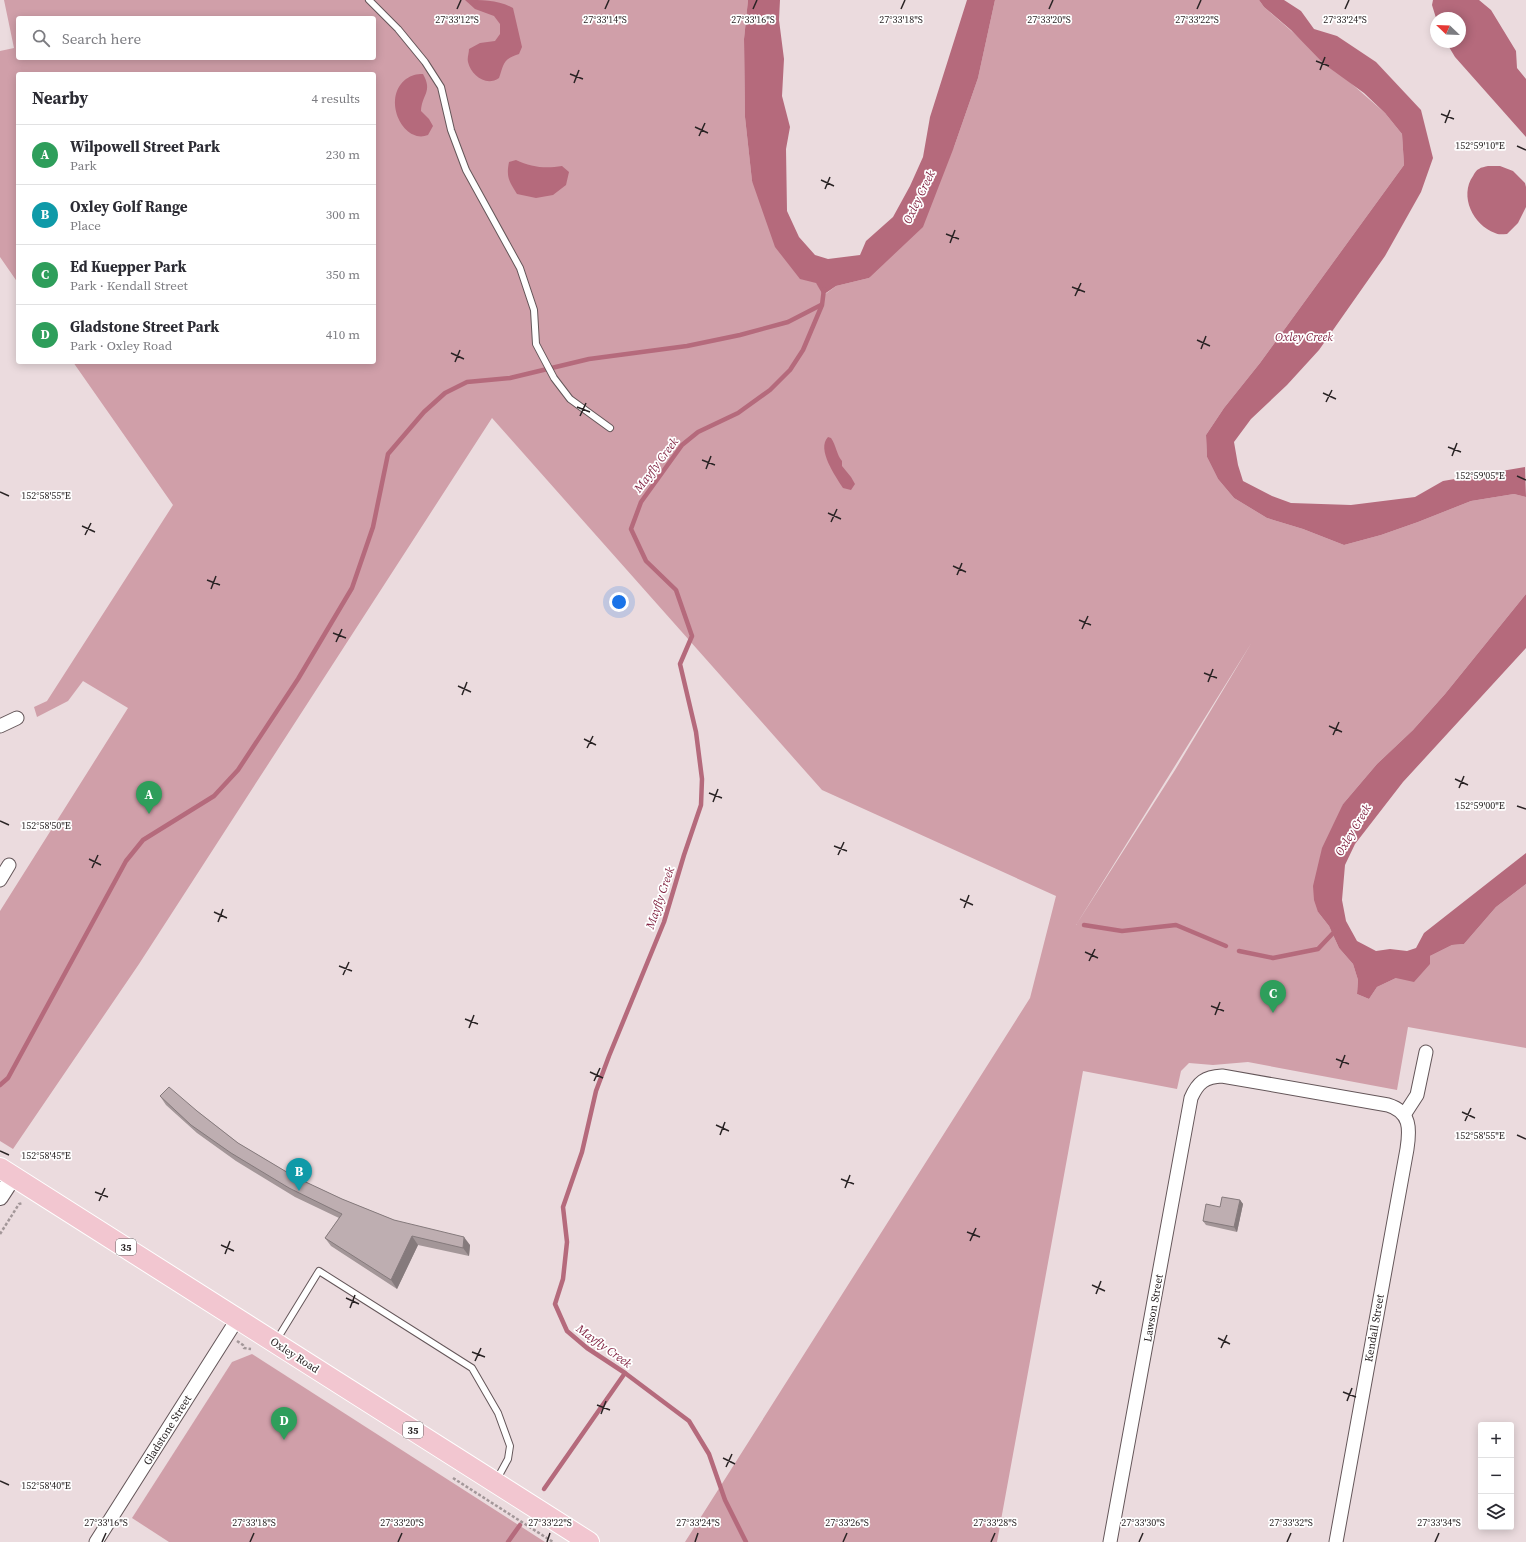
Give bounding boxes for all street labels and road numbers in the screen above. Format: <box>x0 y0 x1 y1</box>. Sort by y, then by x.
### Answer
road number: 35 <box>116 1239 136 1255</box>
street label: Lawson Street <box>1140 1273 1167 1343</box>
street label: Kendall Street <box>1361 1293 1388 1363</box>
street label: Oxley Road <box>267 1334 323 1377</box>
street label: Gladstone Street <box>140 1392 195 1468</box>
road number: 35 <box>403 1422 423 1438</box>

